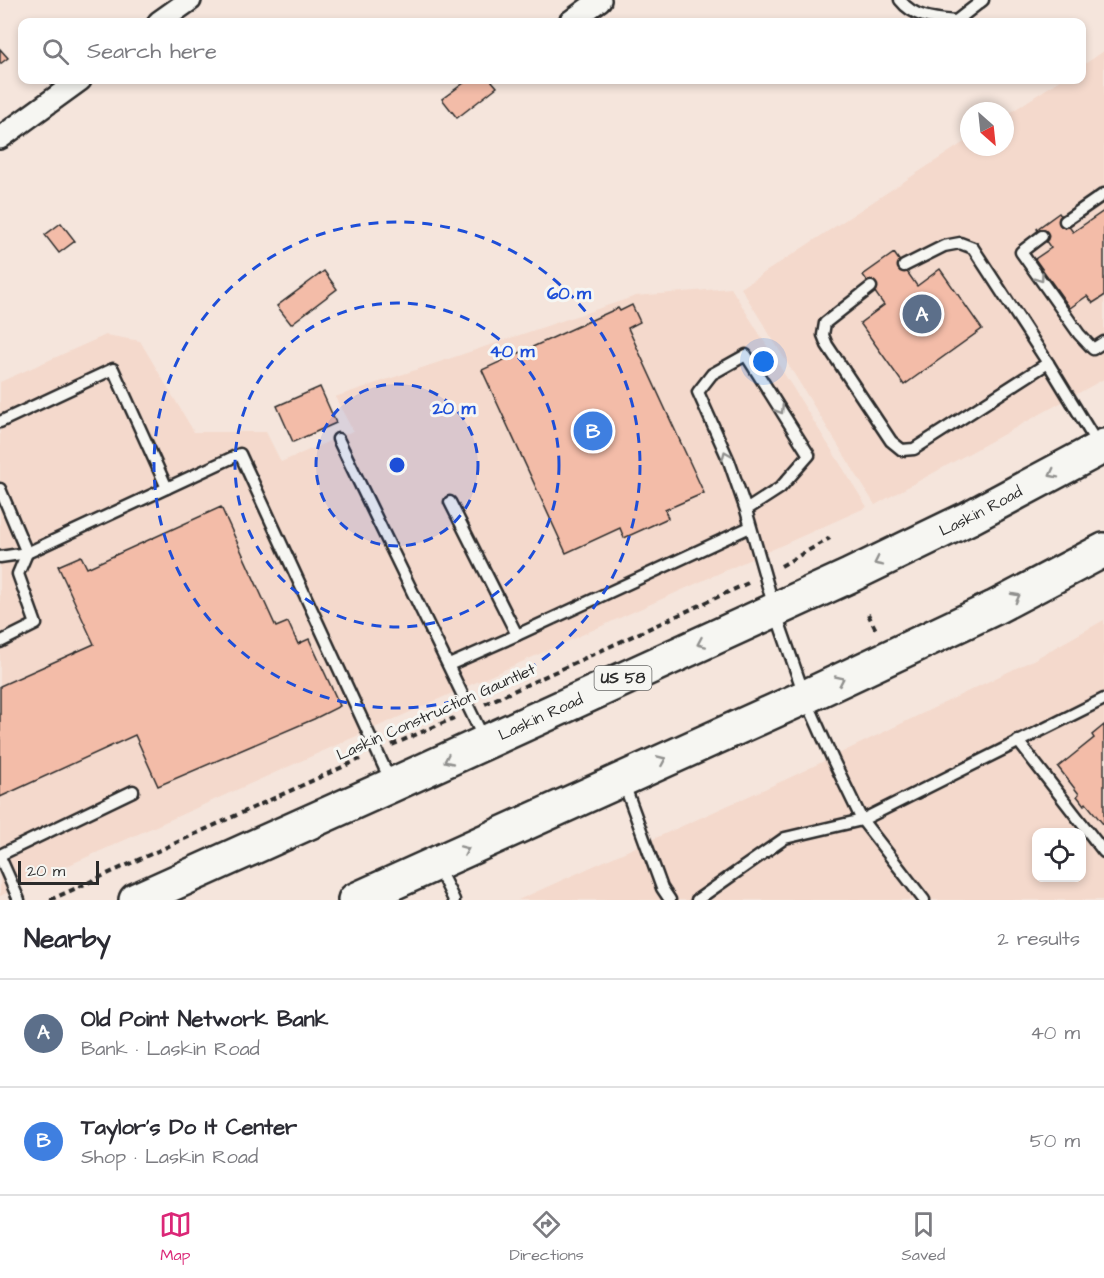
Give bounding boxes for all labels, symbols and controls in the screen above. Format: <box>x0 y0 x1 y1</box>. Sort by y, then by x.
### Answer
search box <box>18 18 1086 84</box>
icon: search <box>39 35 72 68</box>
text: Search here <box>87 36 217 67</box>
north arrow <box>960 102 1014 156</box>
one-way arrow <box>1032 272 1043 283</box>
text: 60 m <box>547 281 592 306</box>
pin: A <box>902 292 942 336</box>
text: 40 m <box>490 339 535 364</box>
your location <box>749 347 778 376</box>
text: 20 m <box>432 396 476 421</box>
one-way arrow <box>773 404 785 414</box>
pin: B <box>574 408 612 454</box>
one-way arrow <box>721 451 733 462</box>
centre of rings <box>387 455 407 475</box>
one-way arrow <box>1048 467 1059 479</box>
street label: Laskin Road <box>936 481 1026 542</box>
one-way arrow <box>874 554 885 566</box>
one-way arrow <box>1010 592 1021 604</box>
one-way arrow <box>696 636 707 648</box>
street label: Laskin Construction Gauntlet <box>333 658 539 766</box>
road number: US 58 <box>594 666 652 690</box>
one-way arrow <box>833 676 844 688</box>
street label: Laskin Road <box>495 688 586 746</box>
one-way arrow <box>443 752 454 764</box>
one-way arrow <box>656 756 667 768</box>
map controls <box>1032 828 1086 882</box>
button: locate <box>1032 828 1086 882</box>
one-way arrow <box>459 845 470 857</box>
scale bar <box>18 858 99 886</box>
text: 20 m <box>27 860 65 882</box>
text: Nearby <box>24 921 111 957</box>
text: 2 results <box>997 925 1080 953</box>
text: Old Point Network Bank <box>81 1004 328 1035</box>
text: A <box>37 1019 50 1047</box>
text: 40 m <box>1030 1019 1080 1047</box>
text: Bank · Laskin Road <box>81 1035 260 1063</box>
text: Taylor's Do It Center <box>81 1112 297 1143</box>
text: B <box>36 1127 51 1155</box>
text: 50 m <box>1030 1127 1080 1155</box>
text: Shop · Laskin Road <box>81 1143 258 1171</box>
tab: Map <box>159 1208 192 1266</box>
tab: Directions <box>510 1208 584 1266</box>
tab: Saved <box>902 1208 945 1266</box>

